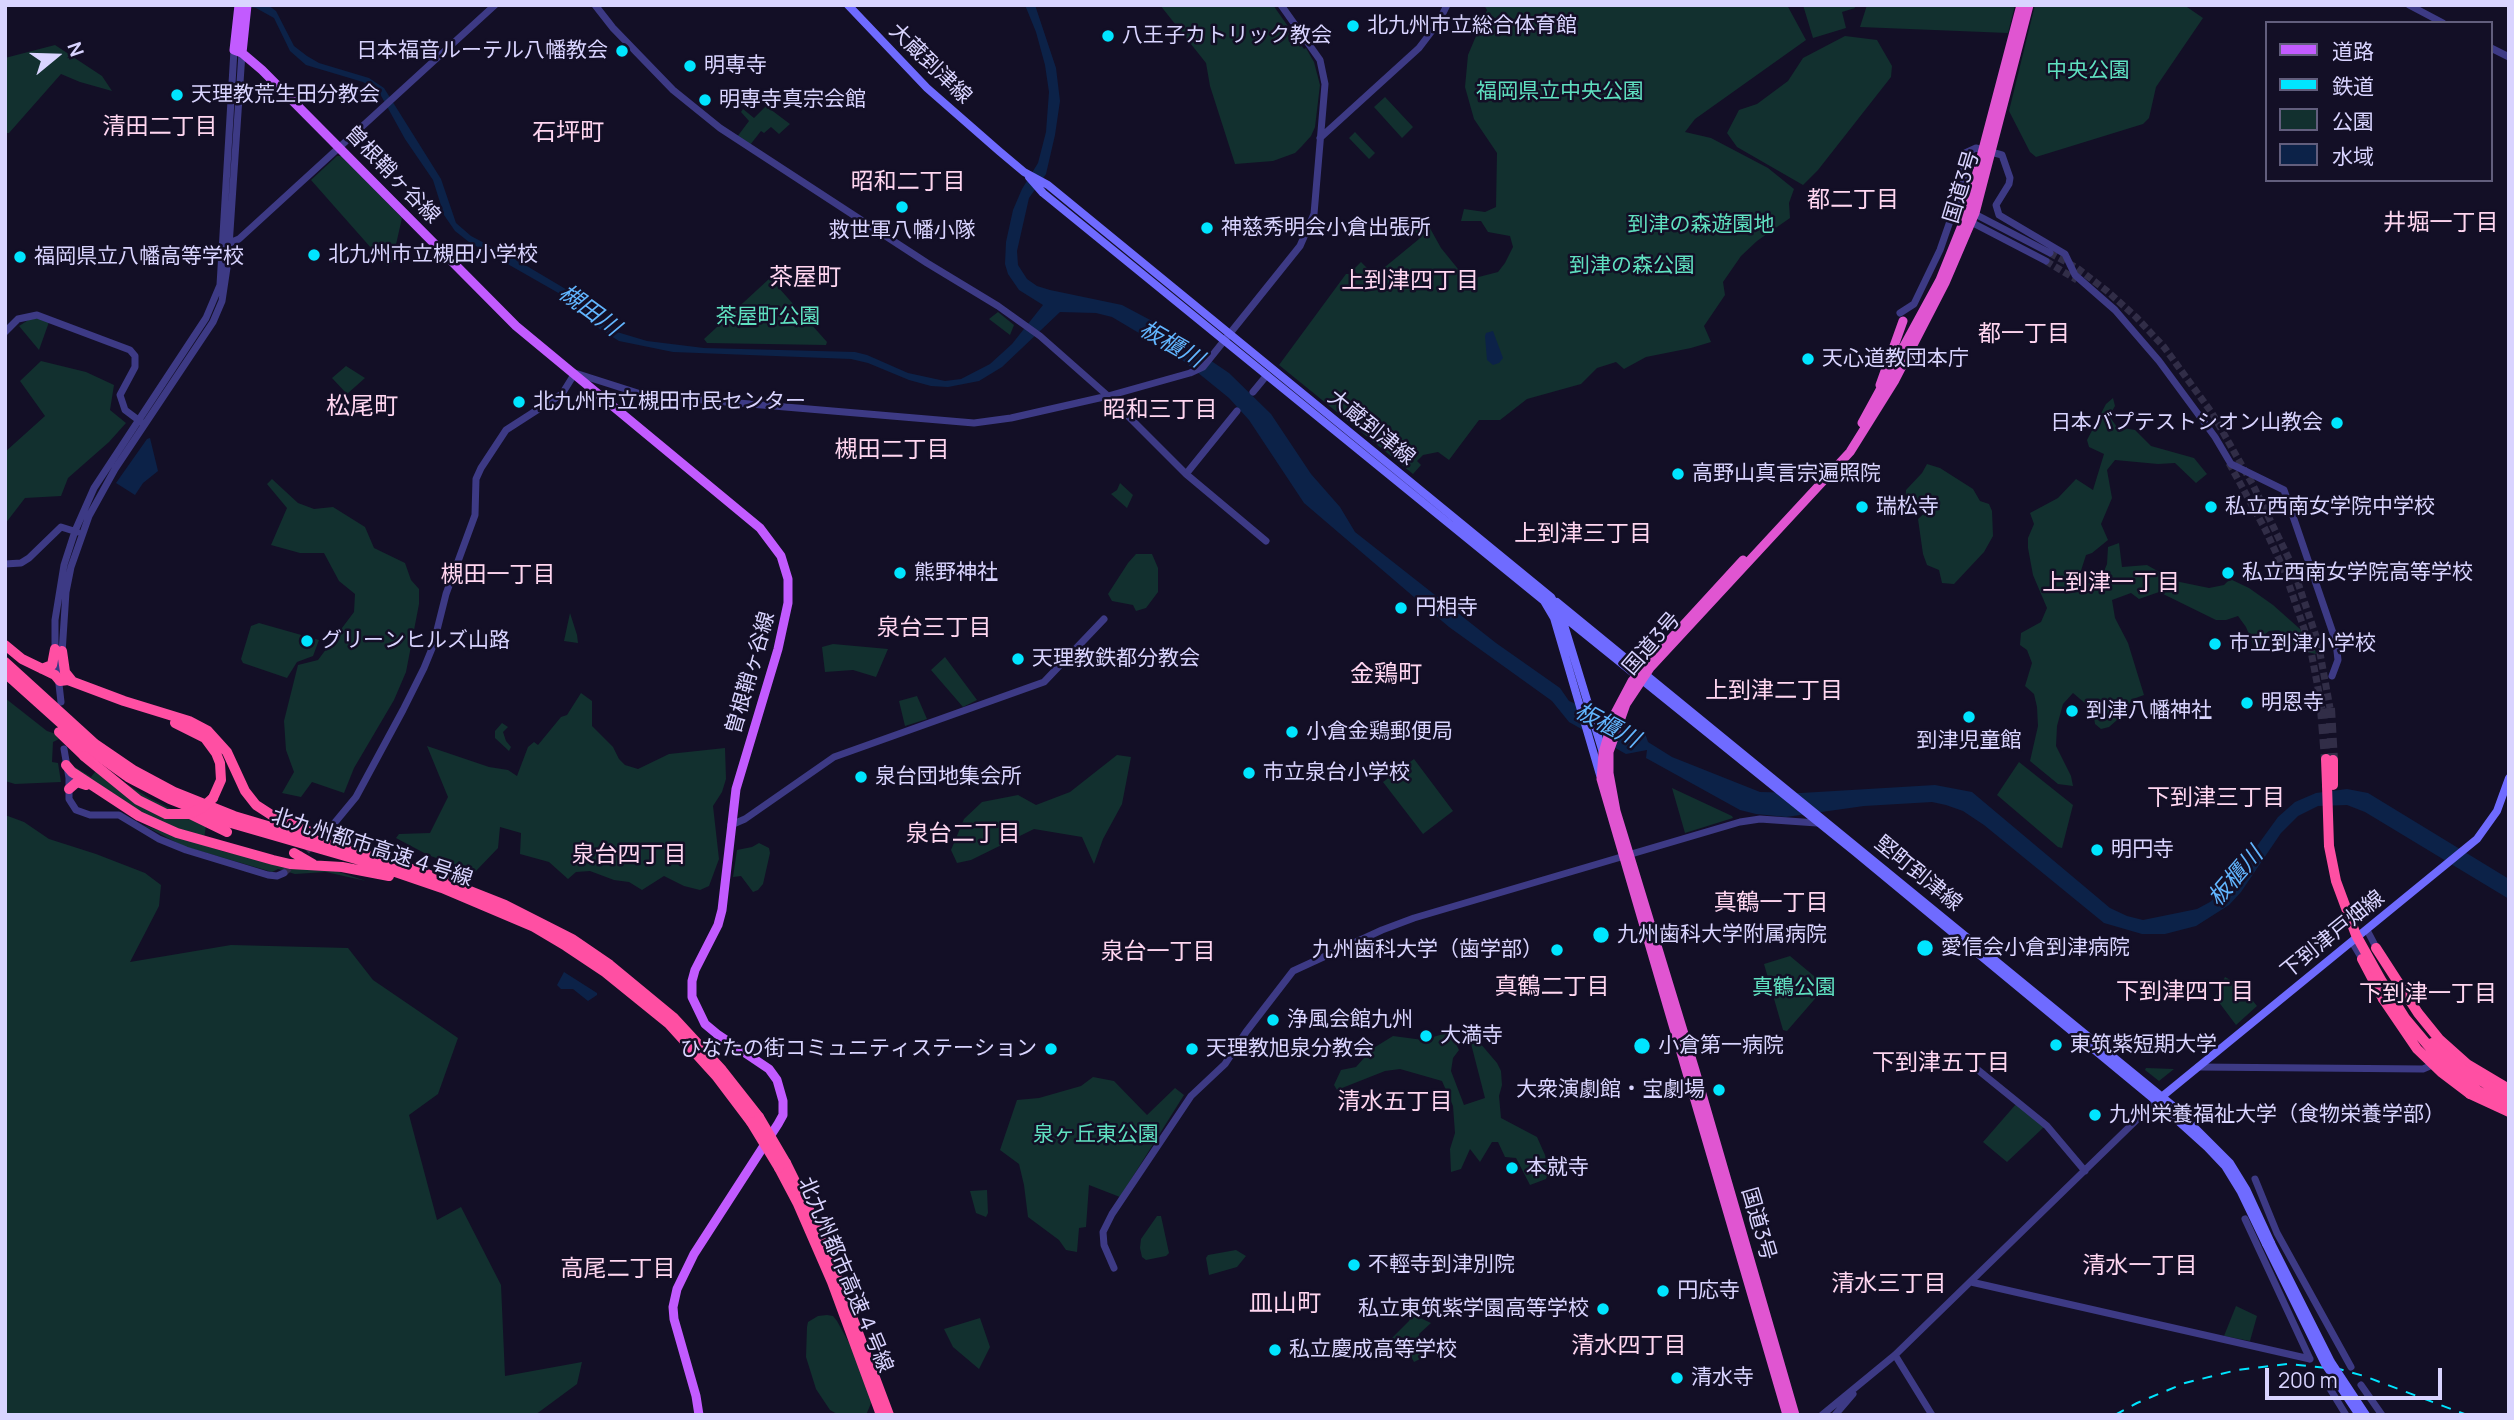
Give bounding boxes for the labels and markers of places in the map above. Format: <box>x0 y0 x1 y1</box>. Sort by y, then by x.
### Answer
place label: 北九州市立総合体育館 <box>1367 13 1577 39</box>
marker: 北九州市立総合体育館 <box>1345 18 1361 34</box>
place label: 八王子カトリック教会 <box>1122 23 1332 49</box>
marker: 八王子カトリック教会 <box>1100 28 1116 44</box>
place label: 日本福音ルーテル八幡教会 <box>356 38 608 64</box>
marker: 日本福音ルーテル八幡教会 <box>614 43 630 59</box>
place label: 明専寺 <box>704 53 767 79</box>
marker: 明専寺 <box>682 58 698 74</box>
place label: 天理教荒生田分教会 <box>191 82 380 108</box>
marker: 天理教荒生田分教会 <box>169 87 185 103</box>
place label: 明専寺真宗会館 <box>719 87 866 113</box>
marker: 明専寺真宗会館 <box>697 92 713 108</box>
marker: 救世軍八幡小隊 <box>894 199 910 215</box>
place label: 神慈秀明会小倉出張所 <box>1221 215 1431 241</box>
place label: 救世軍八幡小隊 <box>829 218 975 244</box>
marker: 神慈秀明会小倉出張所 <box>1199 220 1215 236</box>
place label: 北九州市立槻田小学校 <box>328 242 538 268</box>
place label: 福岡県立八幡高等学校 <box>34 244 244 270</box>
marker: 北九州市立槻田小学校 <box>306 247 322 263</box>
marker: 福岡県立八幡高等学校 <box>12 249 28 265</box>
place label: 天心道教団本庁 <box>1822 346 1969 372</box>
marker: 天心道教団本庁 <box>1800 351 1816 367</box>
place label: 北九州市立槻田市民センター <box>533 389 806 415</box>
marker: 北九州市立槻田市民センター <box>511 394 527 410</box>
place label: 日本バプテストシオン山教会 <box>2050 410 2323 436</box>
marker: 日本バプテストシオン山教会 <box>2329 415 2345 431</box>
place label: 高野山真言宗遍照院 <box>1692 461 1881 487</box>
marker: 高野山真言宗遍照院 <box>1670 466 1686 482</box>
place label: 瑞松寺 <box>1876 494 1939 520</box>
place label: 私立西南女学院中学校 <box>2225 494 2435 520</box>
marker: 瑞松寺 <box>1854 499 1870 515</box>
marker: 私立西南女学院中学校 <box>2203 499 2219 515</box>
place label: 熊野神社 <box>914 560 998 586</box>
place label: 私立西南女学院高等学校 <box>2242 560 2473 586</box>
marker: 熊野神社 <box>892 565 908 581</box>
marker: 私立西南女学院高等学校 <box>2220 565 2236 581</box>
place label: 円相寺 <box>1415 595 1478 621</box>
marker: 円相寺 <box>1393 600 1409 616</box>
place label: グリーンヒルズ山路 <box>321 628 510 654</box>
place label: 市立到津小学校 <box>2229 631 2376 657</box>
marker: グリーンヒルズ山路 <box>299 633 315 649</box>
marker: 市立到津小学校 <box>2207 636 2223 652</box>
place label: 天理教鉄都分教会 <box>1032 646 1200 672</box>
marker: 天理教鉄都分教会 <box>1010 651 1026 667</box>
place label: 明恩寺 <box>2261 690 2324 716</box>
marker: 明恩寺 <box>2239 695 2255 711</box>
place label: 到津八幡神社 <box>2086 698 2212 724</box>
marker: 到津八幡神社 <box>2064 703 2080 719</box>
marker: 到津児童館 <box>1961 709 1977 725</box>
place label: 小倉金鶏郵便局 <box>1306 719 1453 745</box>
marker: 小倉金鶏郵便局 <box>1284 724 1300 740</box>
place label: 到津児童館 <box>1917 728 2021 754</box>
place label: 市立泉台小学校 <box>1263 760 1410 786</box>
place label: 泉台団地集会所 <box>875 764 1022 790</box>
marker: 市立泉台小学校 <box>1241 765 1257 781</box>
marker: 泉台団地集会所 <box>853 769 869 785</box>
place label: 明円寺 <box>2111 837 2174 863</box>
marker: 明円寺 <box>2089 842 2105 858</box>
place label: 九州歯科大学附属病院 <box>1617 922 1827 948</box>
marker: 九州歯科大学附属病院 <box>1591 925 1611 945</box>
place label: 愛信会小倉到津病院 <box>1941 935 2130 961</box>
place label: 九州歯科大学（歯学部） <box>1312 937 1543 963</box>
marker: 愛信会小倉到津病院 <box>1915 938 1935 958</box>
marker: 九州歯科大学（歯学部） <box>1549 942 1565 958</box>
place label: 浄風会館九州 <box>1287 1007 1413 1033</box>
marker: 浄風会館九州 <box>1265 1012 1281 1028</box>
place label: 大満寺 <box>1440 1023 1503 1049</box>
marker: 大満寺 <box>1418 1028 1434 1044</box>
place label: 東筑紫短期大学 <box>2070 1032 2217 1058</box>
place label: 小倉第一病院 <box>1658 1033 1784 1059</box>
place label: ひなたの街コミュニティステーション <box>680 1036 1037 1062</box>
place label: 天理教旭泉分教会 <box>1206 1036 1374 1062</box>
marker: 小倉第一病院 <box>1632 1036 1652 1056</box>
marker: 東筑紫短期大学 <box>2048 1037 2064 1053</box>
marker: ひなたの街コミュニティステーション <box>1043 1041 1059 1057</box>
marker: 天理教旭泉分教会 <box>1184 1041 1200 1057</box>
place label: 大衆演劇館・宝劇場 <box>1516 1077 1705 1103</box>
marker: 大衆演劇館・宝劇場 <box>1711 1082 1727 1098</box>
place label: 九州栄養福祉大学（食物栄養学部） <box>2109 1102 2445 1128</box>
marker: 九州栄養福祉大学（食物栄養学部） <box>2087 1107 2103 1123</box>
place label: 本就寺 <box>1526 1155 1589 1181</box>
marker: 本就寺 <box>1504 1160 1520 1176</box>
place label: 不輕寺到津別院 <box>1368 1252 1515 1278</box>
marker: 不輕寺到津別院 <box>1346 1257 1362 1273</box>
place label: 円応寺 <box>1677 1278 1740 1304</box>
marker: 円応寺 <box>1655 1283 1671 1299</box>
place label: 私立東筑紫学園高等学校 <box>1358 1296 1589 1322</box>
marker: 私立東筑紫学園高等学校 <box>1595 1301 1611 1317</box>
place label: 私立慶成高等学校 <box>1289 1337 1457 1363</box>
marker: 私立慶成高等学校 <box>1267 1342 1283 1358</box>
place label: 清水寺 <box>1691 1365 1754 1391</box>
marker: 清水寺 <box>1669 1370 1685 1386</box>

